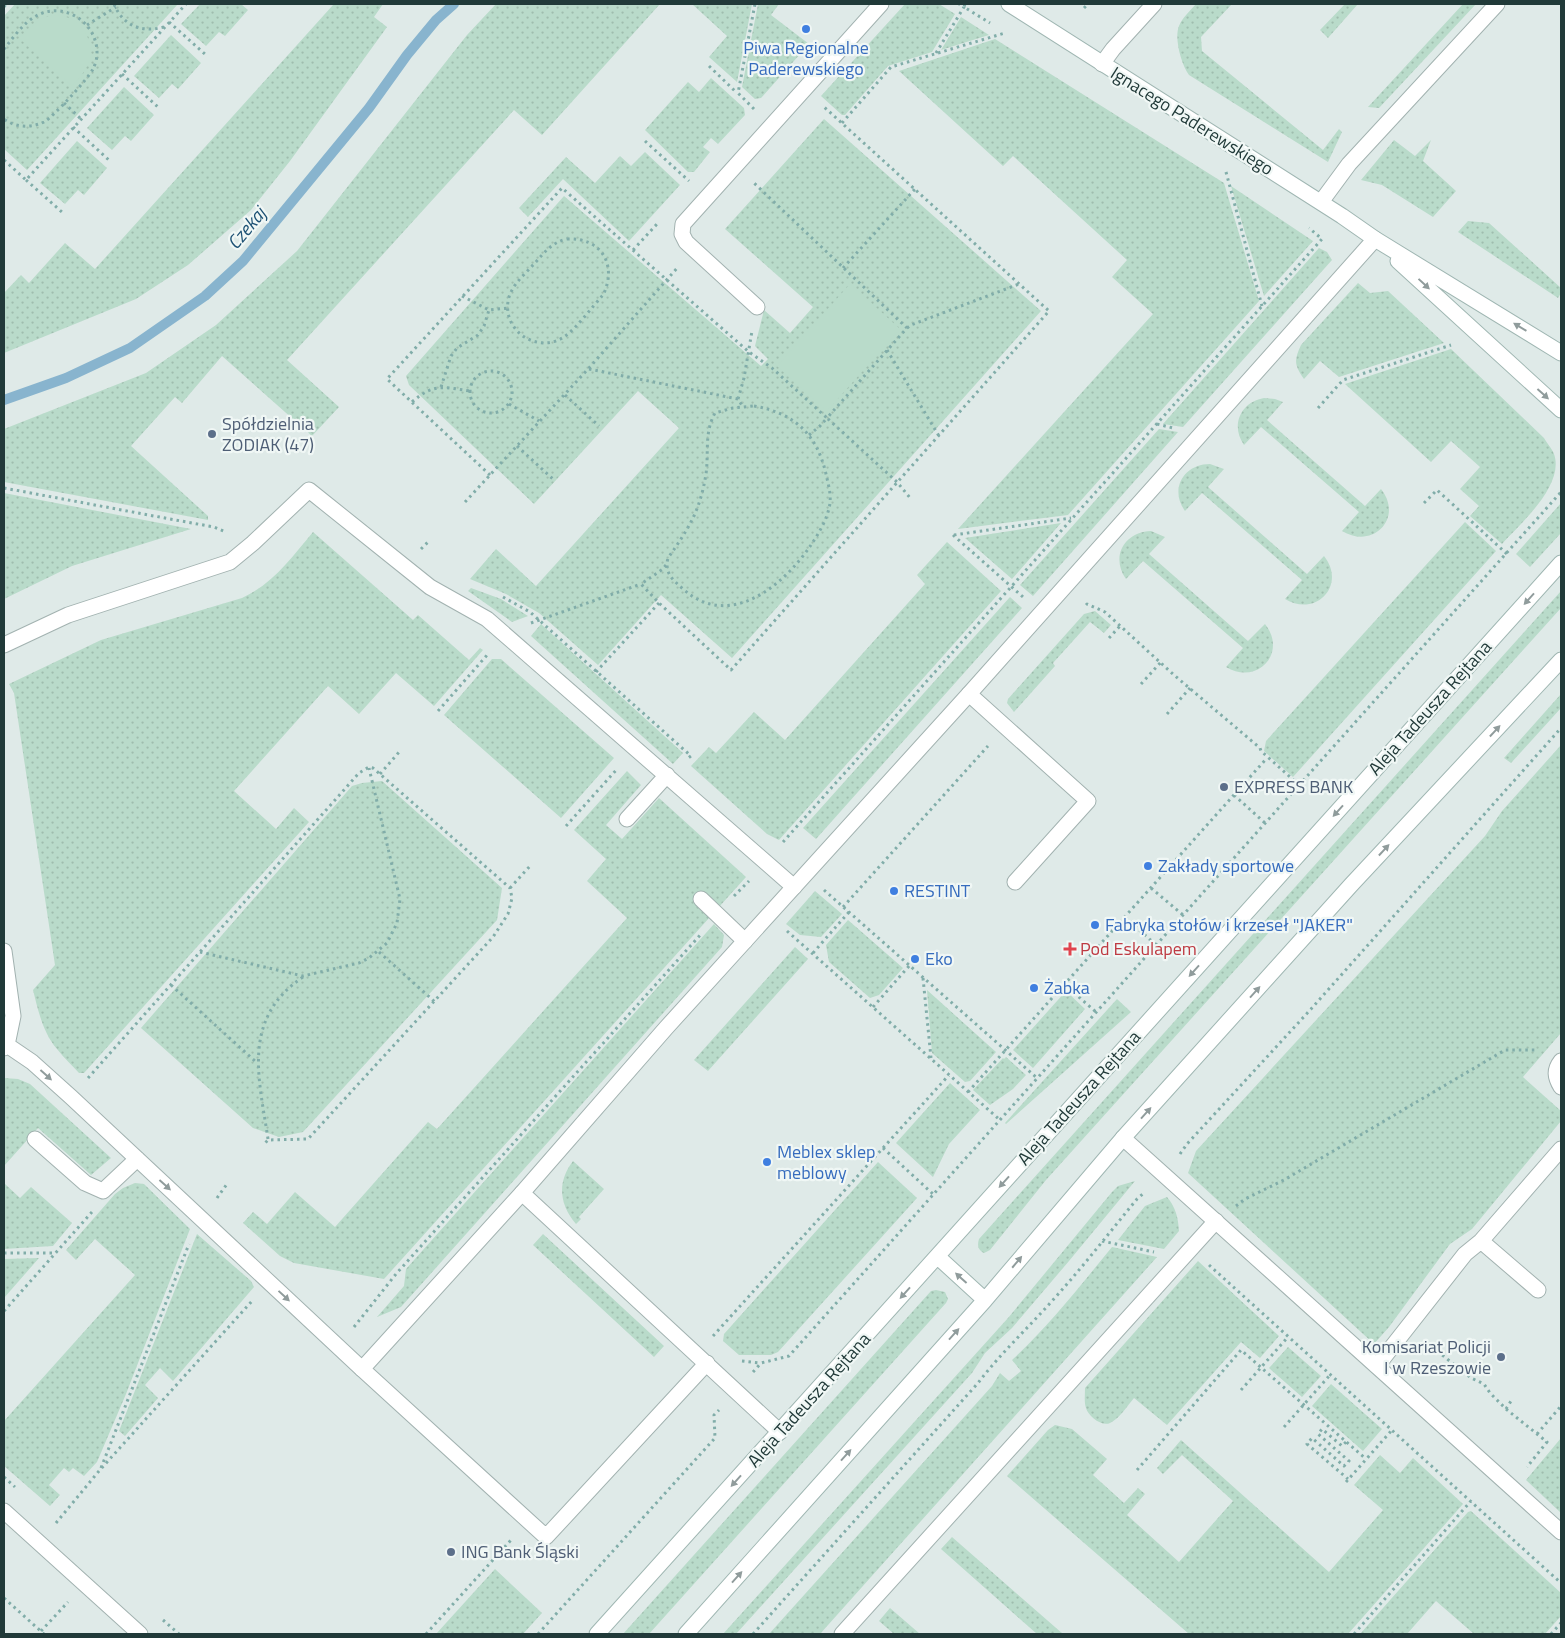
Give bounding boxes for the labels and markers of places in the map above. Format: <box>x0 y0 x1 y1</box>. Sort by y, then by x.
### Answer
marker: Piwa Regionalne Paderewskiego <box>800 23 812 35</box>
place label: Piwa Regionalne Paderewskiego <box>743 34 869 82</box>
place label: Spółdzielnia ZODIAK (47) <box>222 410 314 458</box>
marker: Spółdzielnia ZODIAK (47) <box>206 428 218 440</box>
place label: EXPRESS BANK <box>1234 773 1353 800</box>
marker: EXPRESS BANK <box>1218 781 1230 793</box>
place label: Zakłady sportowe <box>1158 852 1294 879</box>
marker: Zakłady sportowe <box>1142 860 1154 872</box>
place label: RESTINT <box>904 877 971 904</box>
marker: RESTINT <box>888 885 900 897</box>
place label: Fabryka stołów i krzeseł "JAKER" <box>1105 911 1353 938</box>
marker: Fabryka stołów i krzeseł "JAKER" <box>1089 919 1101 931</box>
place label: Pod Eskulapem <box>1080 935 1197 962</box>
marker: Pod Eskulapem <box>1064 943 1076 955</box>
place label: Eko <box>925 945 953 972</box>
marker: Eko <box>909 953 921 965</box>
place label: Żabka <box>1044 974 1090 1001</box>
marker: Żabka <box>1028 982 1040 994</box>
place label: Meblex sklep meblowy <box>777 1138 876 1186</box>
marker: Meblex sklep meblowy <box>761 1156 773 1168</box>
place label: Komisariat Policji I w Rzeszowie <box>1362 1333 1491 1381</box>
marker: Komisariat Policji I w Rzeszowie <box>1495 1351 1507 1363</box>
place label: ING Bank Śląski <box>461 1538 579 1565</box>
marker: ING Bank Śląski <box>445 1546 457 1558</box>

